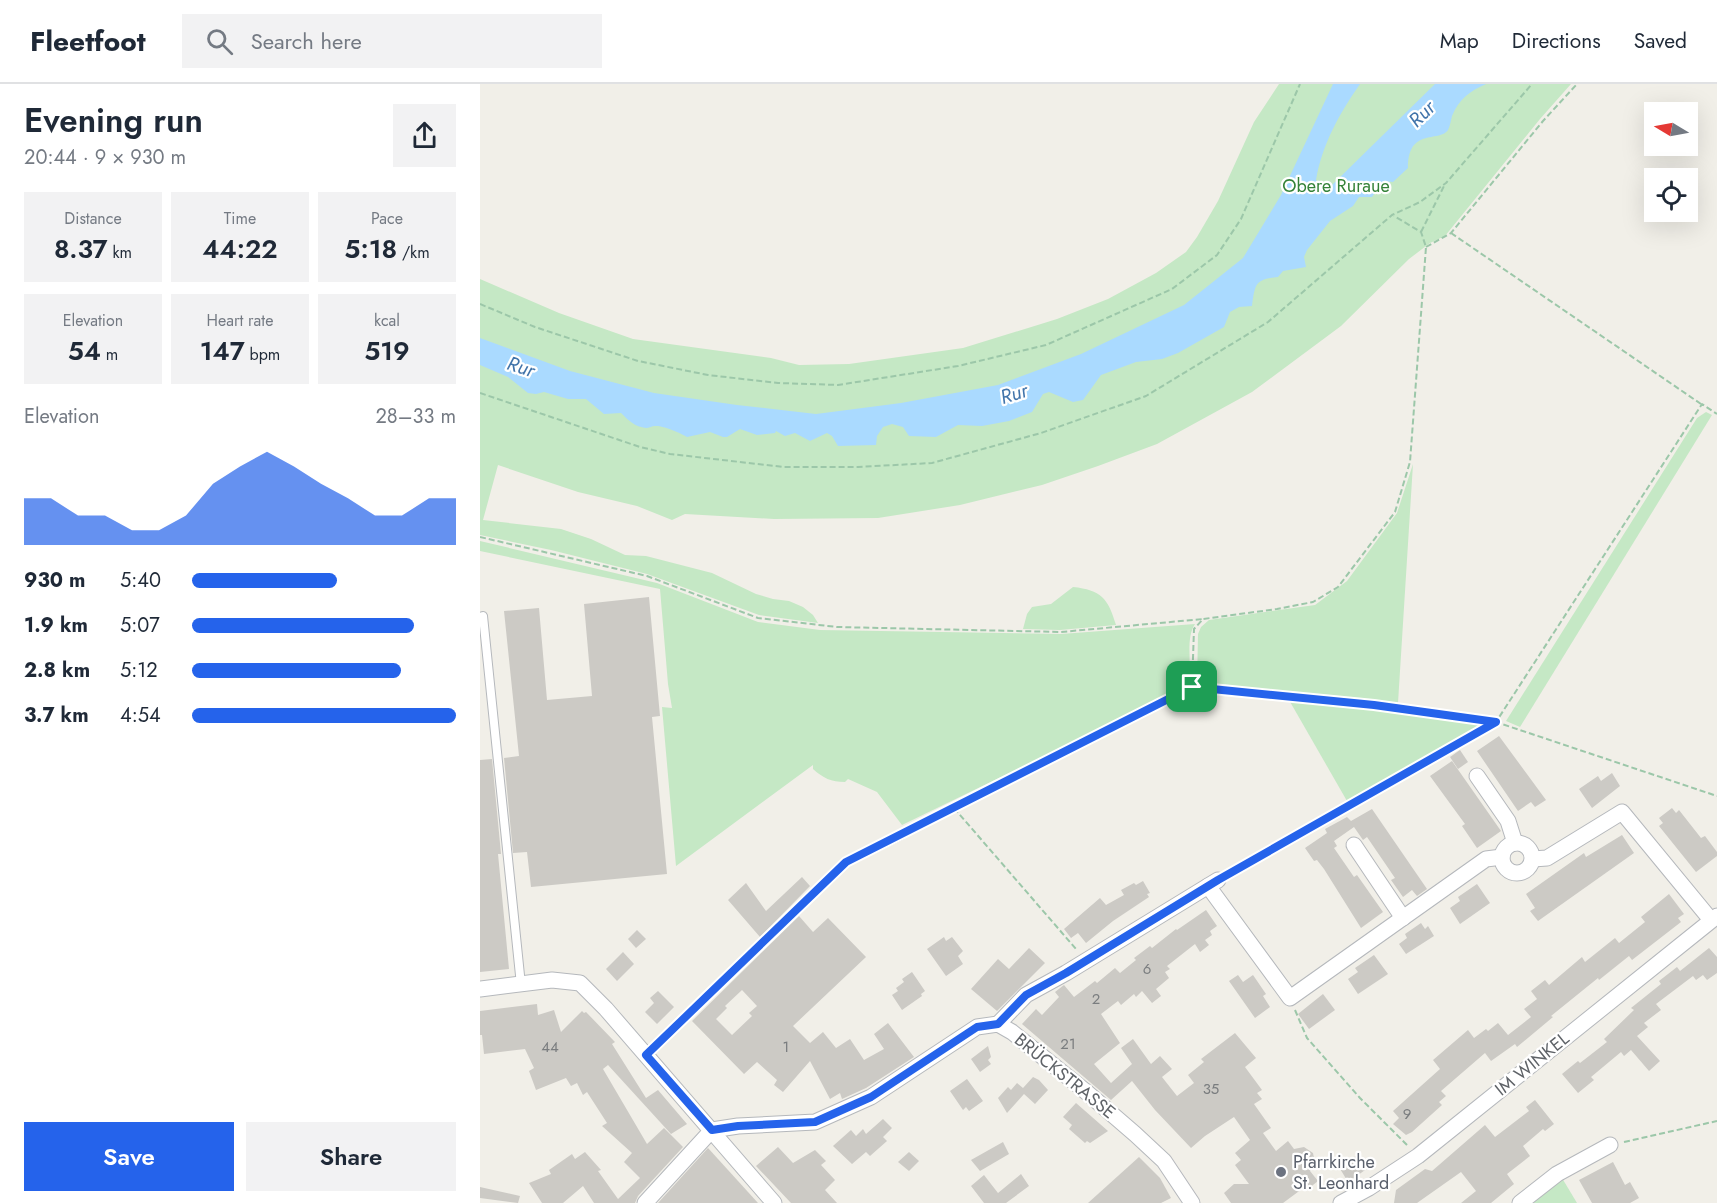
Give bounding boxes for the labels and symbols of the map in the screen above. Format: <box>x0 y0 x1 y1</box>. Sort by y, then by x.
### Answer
water label: Rur <box>1402 93 1443 134</box>
north arrow <box>1644 102 1698 156</box>
park label: Obere Ruraue <box>1282 173 1390 199</box>
water label: Rur <box>503 349 540 385</box>
water label: Rur <box>997 376 1033 412</box>
pin <box>1166 661 1217 712</box>
house number: 6 <box>1143 958 1151 980</box>
house number: 2 <box>1092 988 1100 1010</box>
street label: IM WINKEL <box>1489 1026 1575 1102</box>
street label: BRÜCKSTRASSE <box>1009 1027 1121 1125</box>
house number: 21 <box>1060 1033 1076 1055</box>
house number: 44 <box>541 1036 559 1058</box>
house number: 1 <box>783 1036 789 1058</box>
house number: 35 <box>1203 1078 1219 1100</box>
house number: 9 <box>1403 1103 1411 1125</box>
place label: Pfarrkirche St. Leonhard <box>1293 1149 1389 1196</box>
marker: Pfarrkirche St. Leonhard <box>1274 1165 1288 1179</box>

